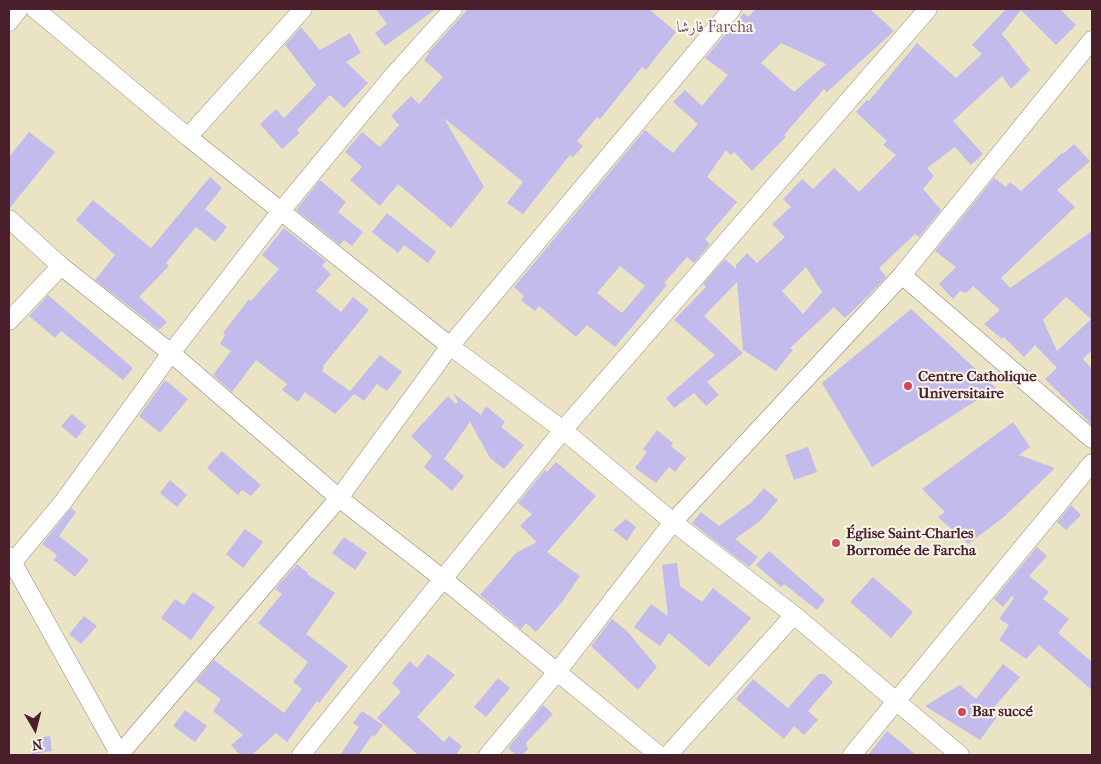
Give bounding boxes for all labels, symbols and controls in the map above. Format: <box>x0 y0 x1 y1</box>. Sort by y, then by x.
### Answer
district label: فارشا Farcha <box>677 18 753 38</box>
place label: Centre Catholique Universitaire <box>918 368 1037 403</box>
marker: Centre Catholique Universitaire <box>902 380 914 392</box>
place label: Église Saint-Charles Borromée de Farcha <box>846 525 976 560</box>
marker: Église Saint-Charles Borromée de Farcha <box>830 537 842 549</box>
place label: Bar succé <box>972 703 1033 721</box>
north arrow <box>10 704 60 754</box>
marker: Bar succé <box>956 706 968 718</box>
text: N <box>31 735 44 754</box>

